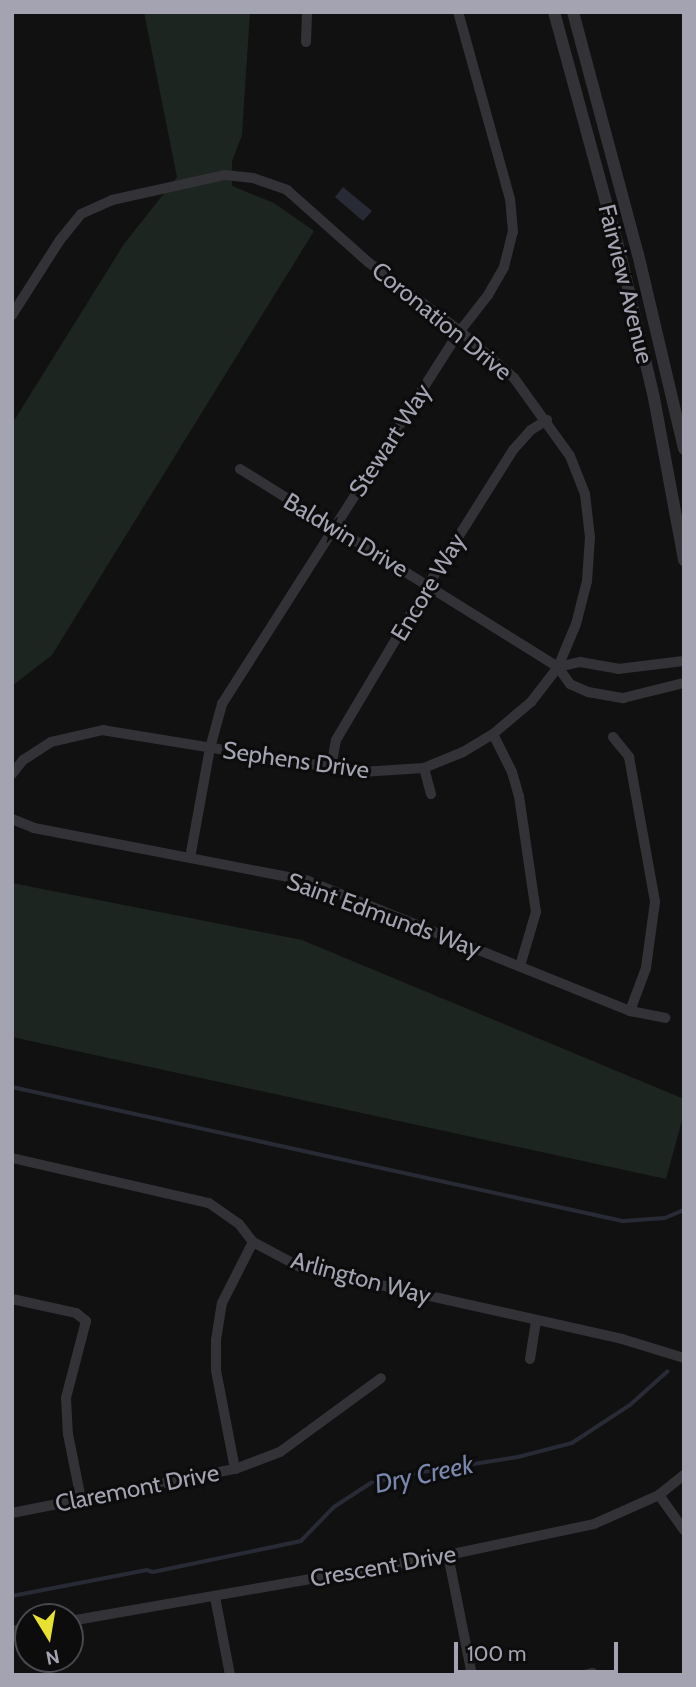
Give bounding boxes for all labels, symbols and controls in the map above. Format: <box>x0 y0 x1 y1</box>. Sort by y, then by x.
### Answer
street label: Fairview Avenue <box>592 201 660 367</box>
street label: Coronation Drive <box>366 256 518 386</box>
street label: Stewart Way <box>343 378 437 502</box>
street label: Baldwin Drive <box>279 487 413 583</box>
street label: Encore Way <box>385 528 471 646</box>
street label: Sephens Drive <box>221 735 371 785</box>
street label: Saint Edmunds Way <box>283 867 485 963</box>
street label: Arlington Way <box>288 1246 434 1310</box>
water label: Dry Creek <box>372 1449 476 1501</box>
street label: Claremont Drive <box>53 1458 221 1518</box>
street label: Crescent Drive <box>308 1539 458 1593</box>
north arrow <box>14 1603 84 1673</box>
scale bar <box>458 1628 622 1672</box>
text: 100 m <box>467 1641 526 1666</box>
text: N <box>44 1645 62 1670</box>

